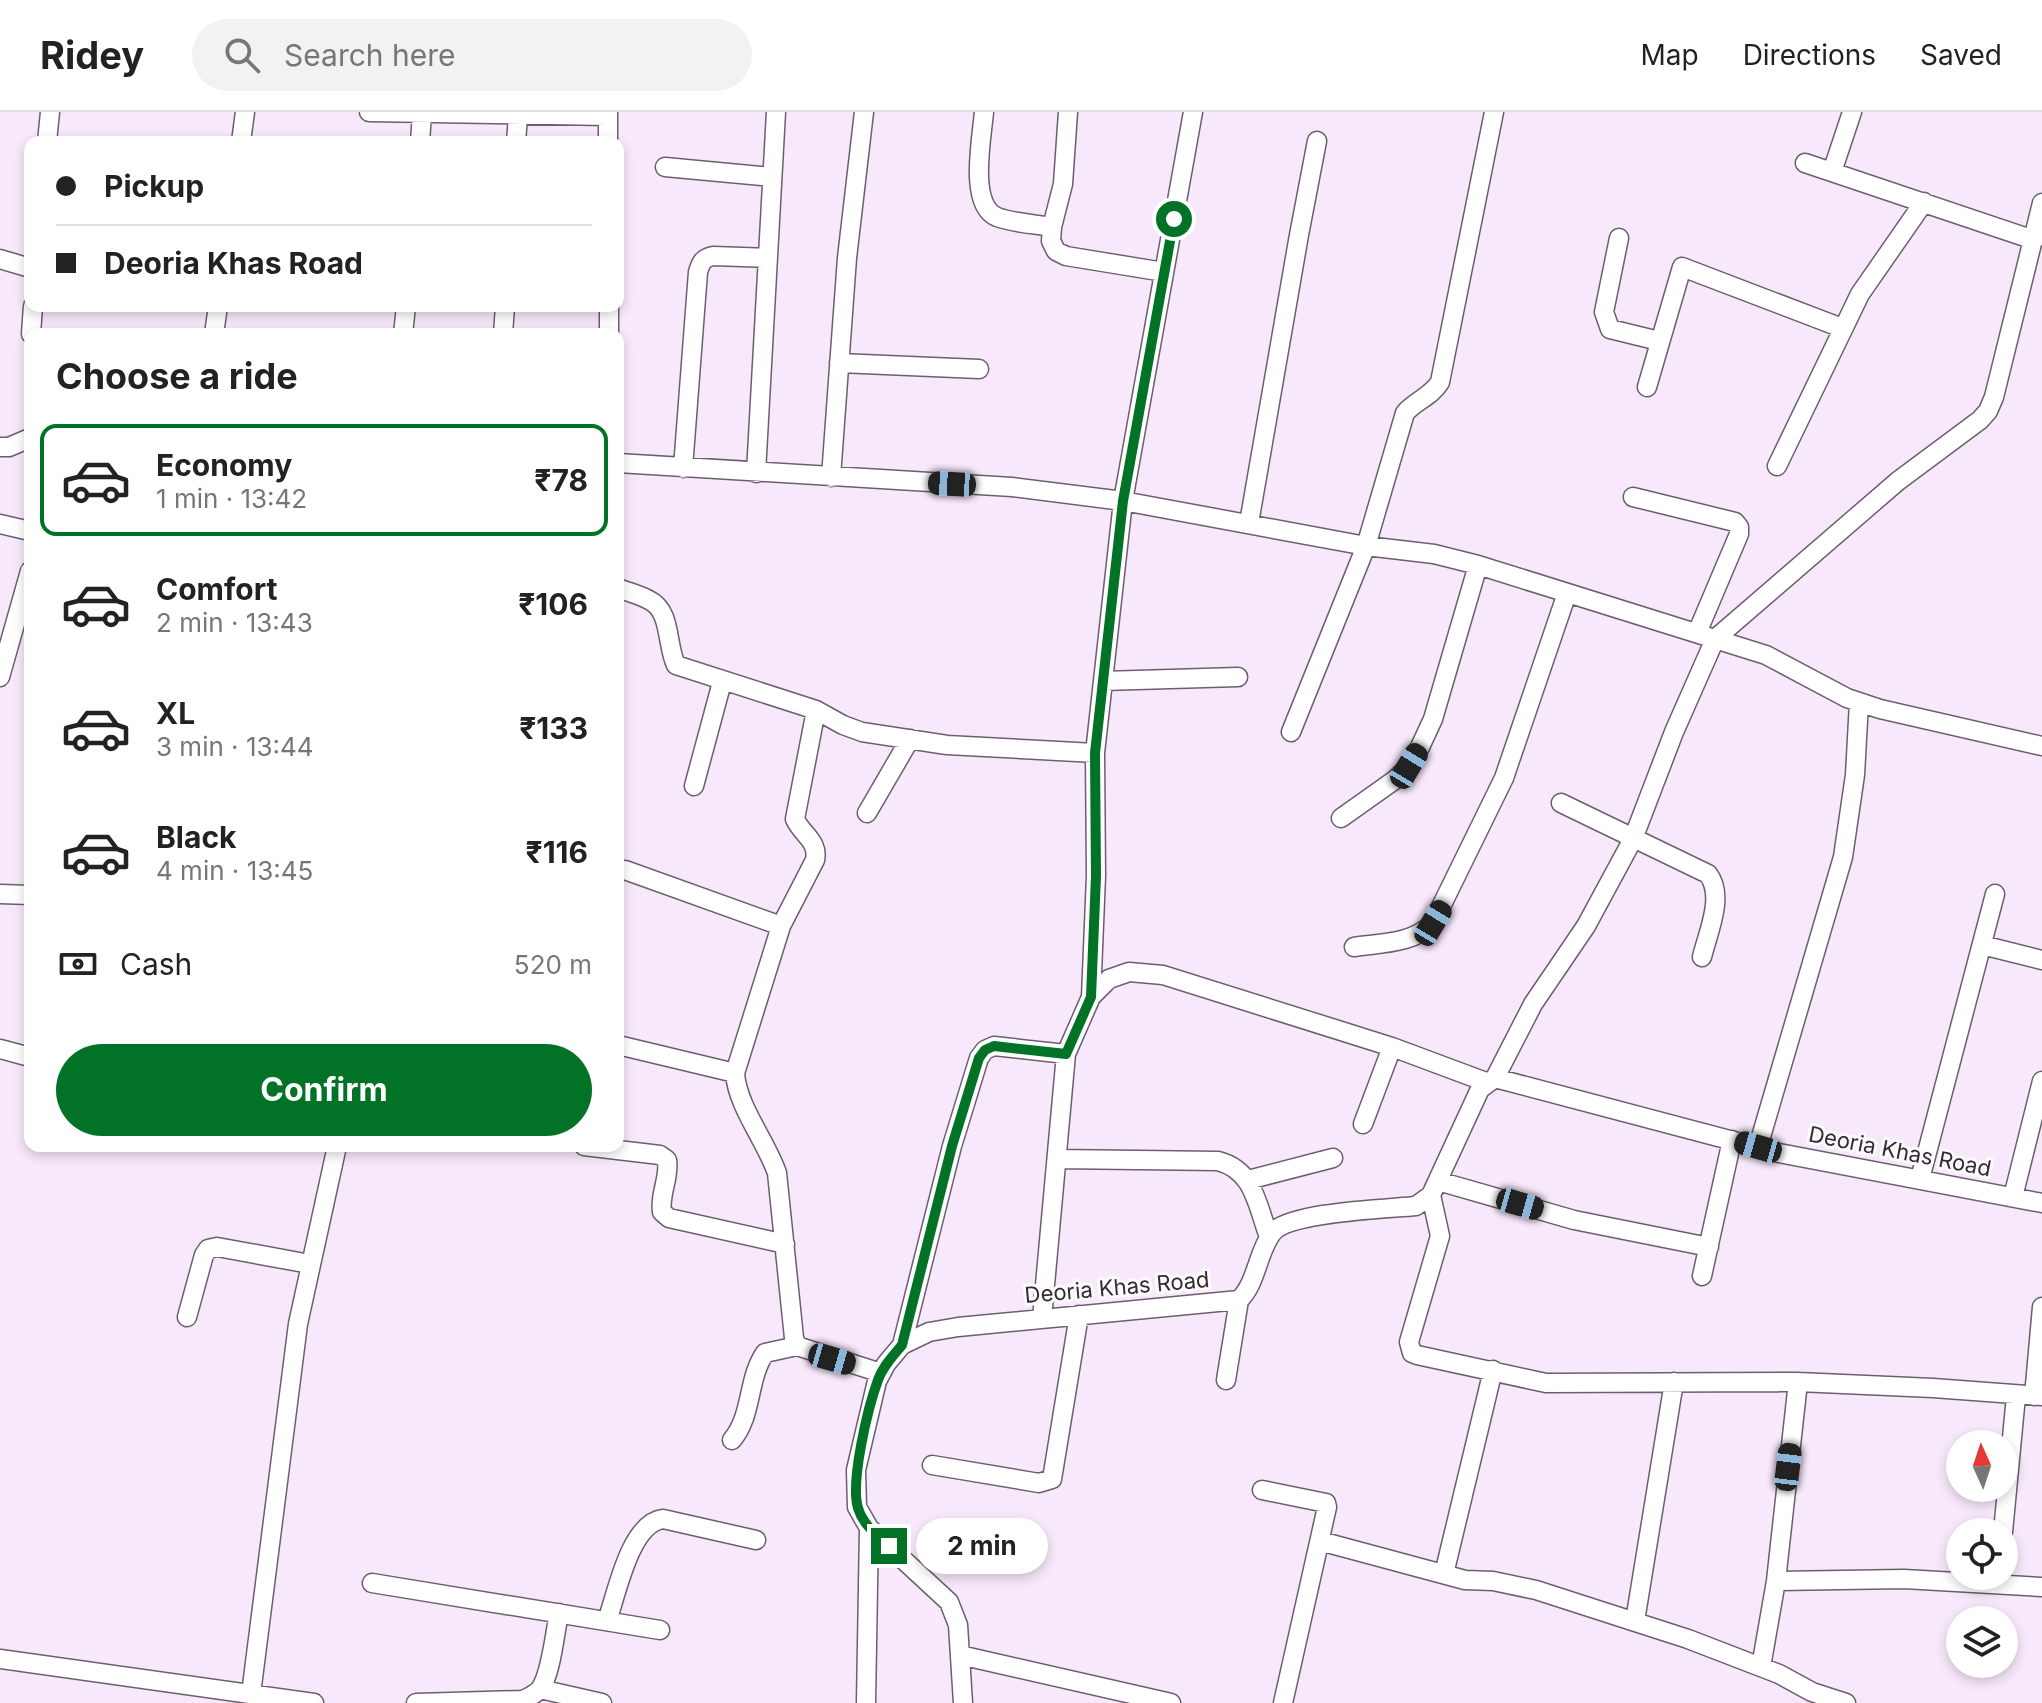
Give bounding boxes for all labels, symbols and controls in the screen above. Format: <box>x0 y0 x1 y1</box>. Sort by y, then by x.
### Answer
search box <box>192 19 752 91</box>
text: Ridey <box>40 32 144 78</box>
icon: search <box>220 33 264 77</box>
text: Search here <box>284 37 456 73</box>
text: Map <box>1640 38 1699 72</box>
text: Directions <box>1743 38 1876 72</box>
text: Saved <box>1920 38 2002 72</box>
text: Pickup <box>104 168 204 204</box>
route start <box>1156 201 1192 237</box>
text: Deoria Khas Road <box>104 245 363 281</box>
text: Choose a ride <box>56 354 298 398</box>
icon: car <box>60 444 132 516</box>
text: Economy <box>156 447 292 483</box>
text: ₹78 <box>534 462 588 498</box>
car <box>927 471 977 497</box>
text: 1 min · 13:42 <box>156 483 307 514</box>
icon: car <box>60 568 132 640</box>
text: Comfort <box>156 571 277 607</box>
text: ₹106 <box>518 586 588 622</box>
text: 2 min · 13:43 <box>156 607 313 638</box>
icon: car <box>60 692 132 764</box>
text: XL <box>156 695 195 731</box>
text: ₹133 <box>519 710 588 746</box>
text: 3 min · 13:44 <box>156 731 314 762</box>
car <box>1386 739 1432 793</box>
icon: car <box>60 816 132 888</box>
text: Black <box>156 819 236 855</box>
text: ₹116 <box>526 834 588 870</box>
text: 4 min · 13:45 <box>156 855 313 886</box>
car <box>1410 896 1456 950</box>
icon: cash <box>56 942 100 986</box>
text: Cash <box>120 946 192 982</box>
text: 520 m <box>514 949 592 980</box>
button: Confirm <box>56 1044 592 1136</box>
street label: Deoria Khas Road <box>1807 1121 1993 1181</box>
car <box>1732 1129 1784 1165</box>
car <box>1494 1186 1546 1222</box>
street label: Deoria Khas Road <box>1024 1266 1210 1308</box>
car <box>806 1341 858 1377</box>
north arrow <box>1946 1430 2018 1502</box>
map controls <box>1946 1430 2018 1678</box>
car <box>1773 1442 1803 1492</box>
callout: 2 min <box>917 1518 1049 1574</box>
button: locate <box>1946 1518 2018 1590</box>
route end <box>871 1528 907 1564</box>
text: 2 min <box>947 1530 1017 1561</box>
button: layers <box>1946 1606 2018 1678</box>

